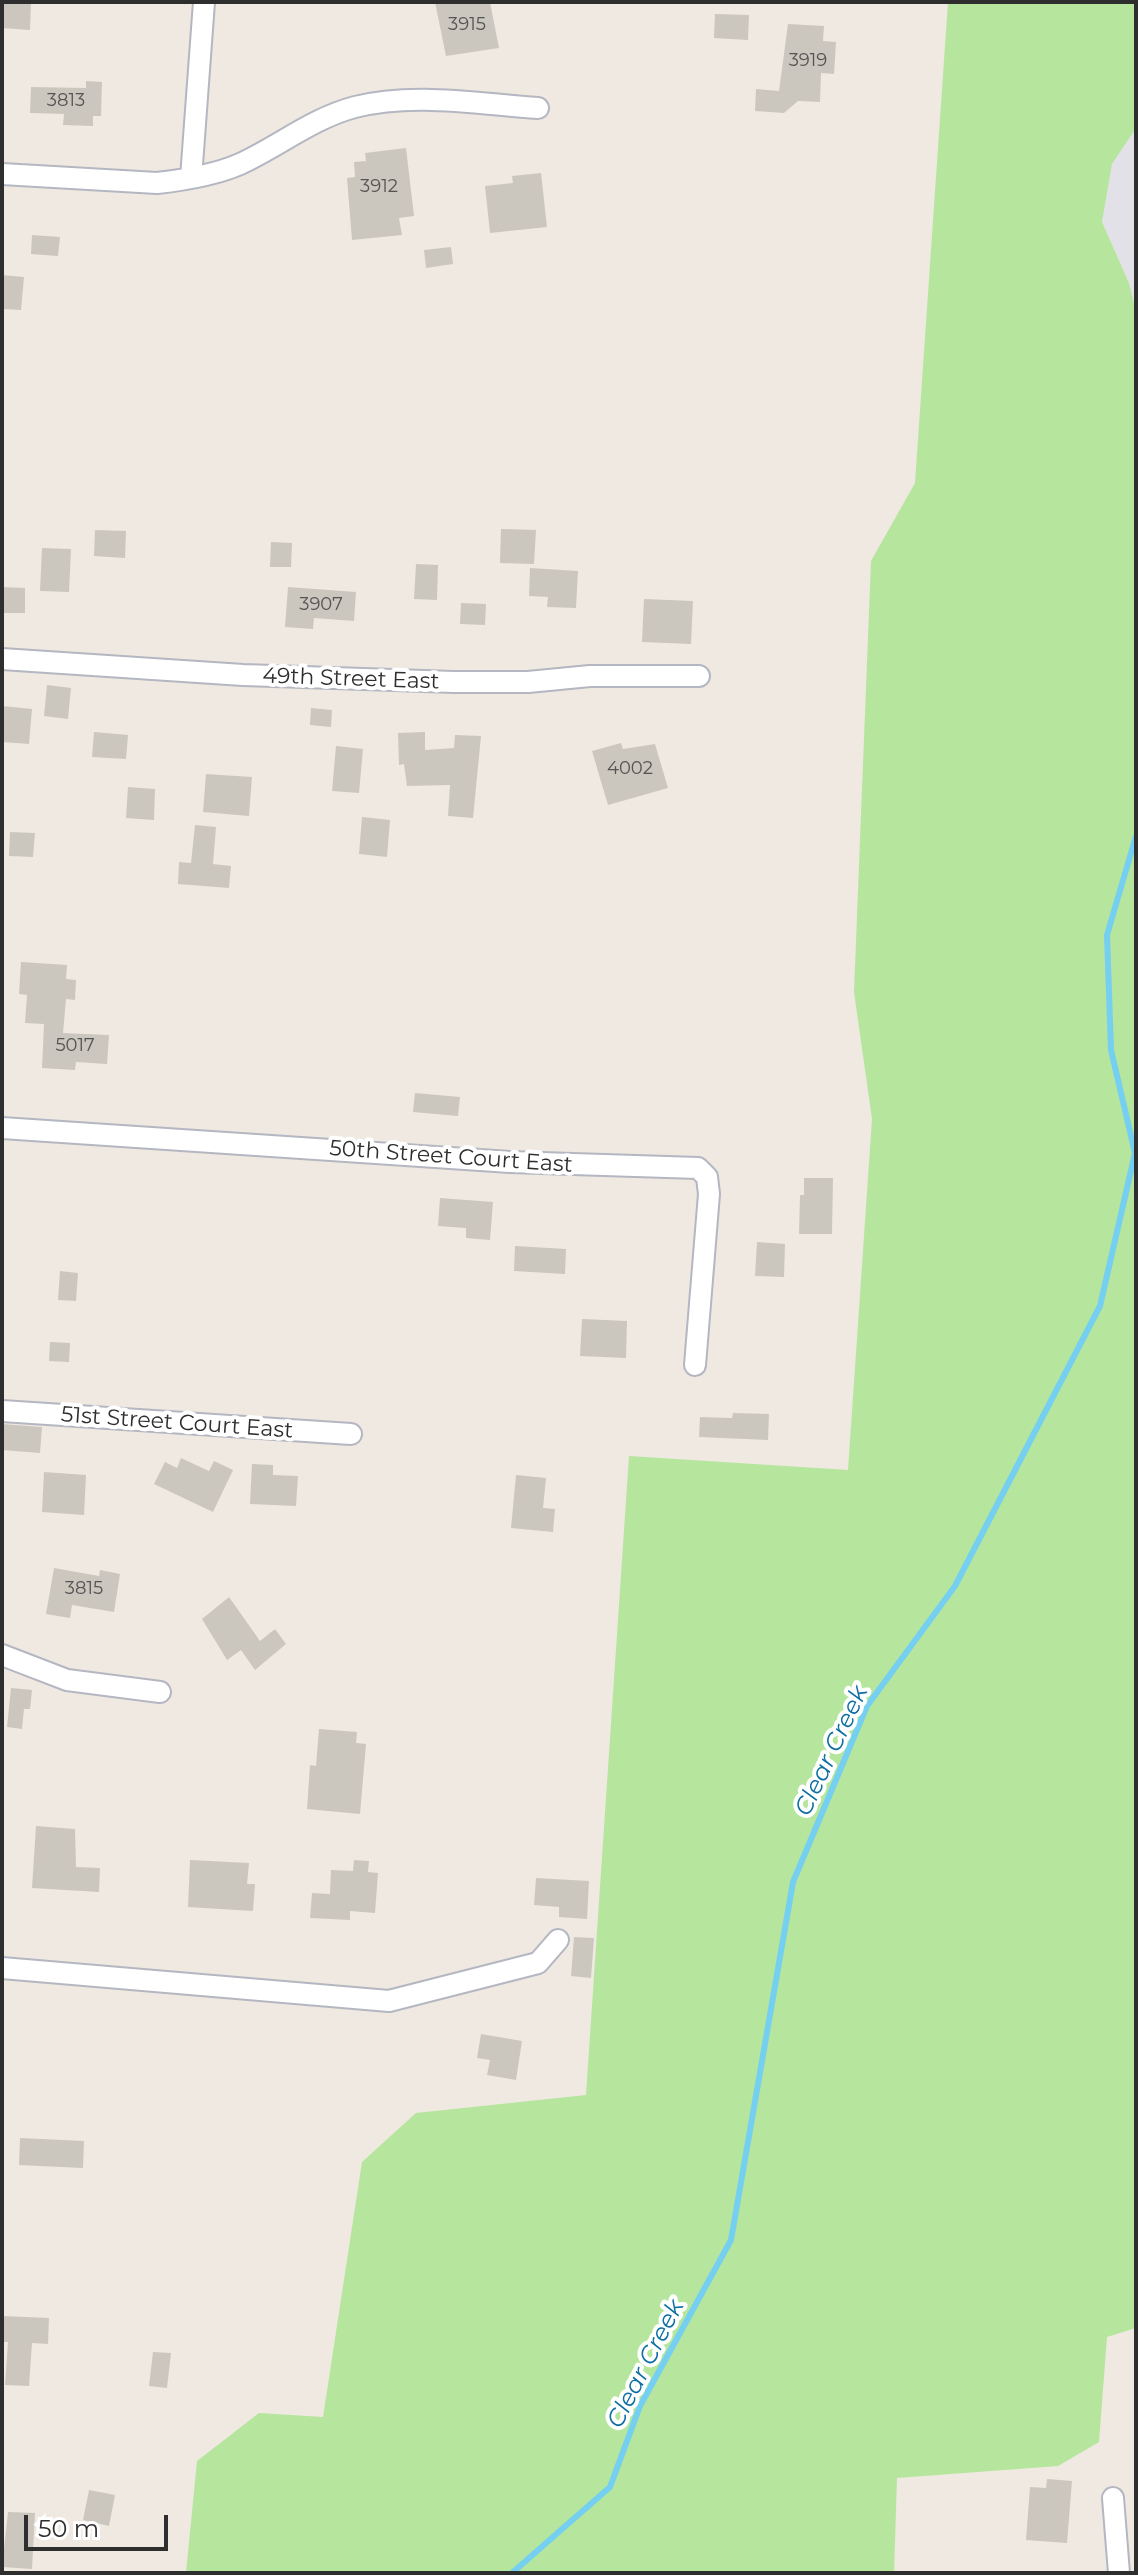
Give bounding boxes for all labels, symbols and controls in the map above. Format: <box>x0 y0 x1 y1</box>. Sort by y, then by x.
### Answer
house number: 3915 <box>448 14 486 36</box>
house number: 3919 <box>789 50 827 72</box>
house number: 3813 <box>47 90 85 112</box>
house number: 3912 <box>360 176 398 198</box>
house number: 3907 <box>299 594 343 616</box>
street label: 49th Street East <box>262 663 440 695</box>
house number: 4002 <box>607 758 653 780</box>
house number: 5017 <box>55 1035 95 1057</box>
street label: 50th Street Court East <box>328 1135 574 1179</box>
street label: 51st Street Court East <box>60 1402 294 1444</box>
house number: 3815 <box>65 1578 103 1600</box>
water label: Clear Creek <box>789 1681 875 1821</box>
water label: Clear Creek <box>601 2295 691 2433</box>
scale bar <box>28 2499 172 2549</box>
text: 50 m <box>38 2514 99 2543</box>

